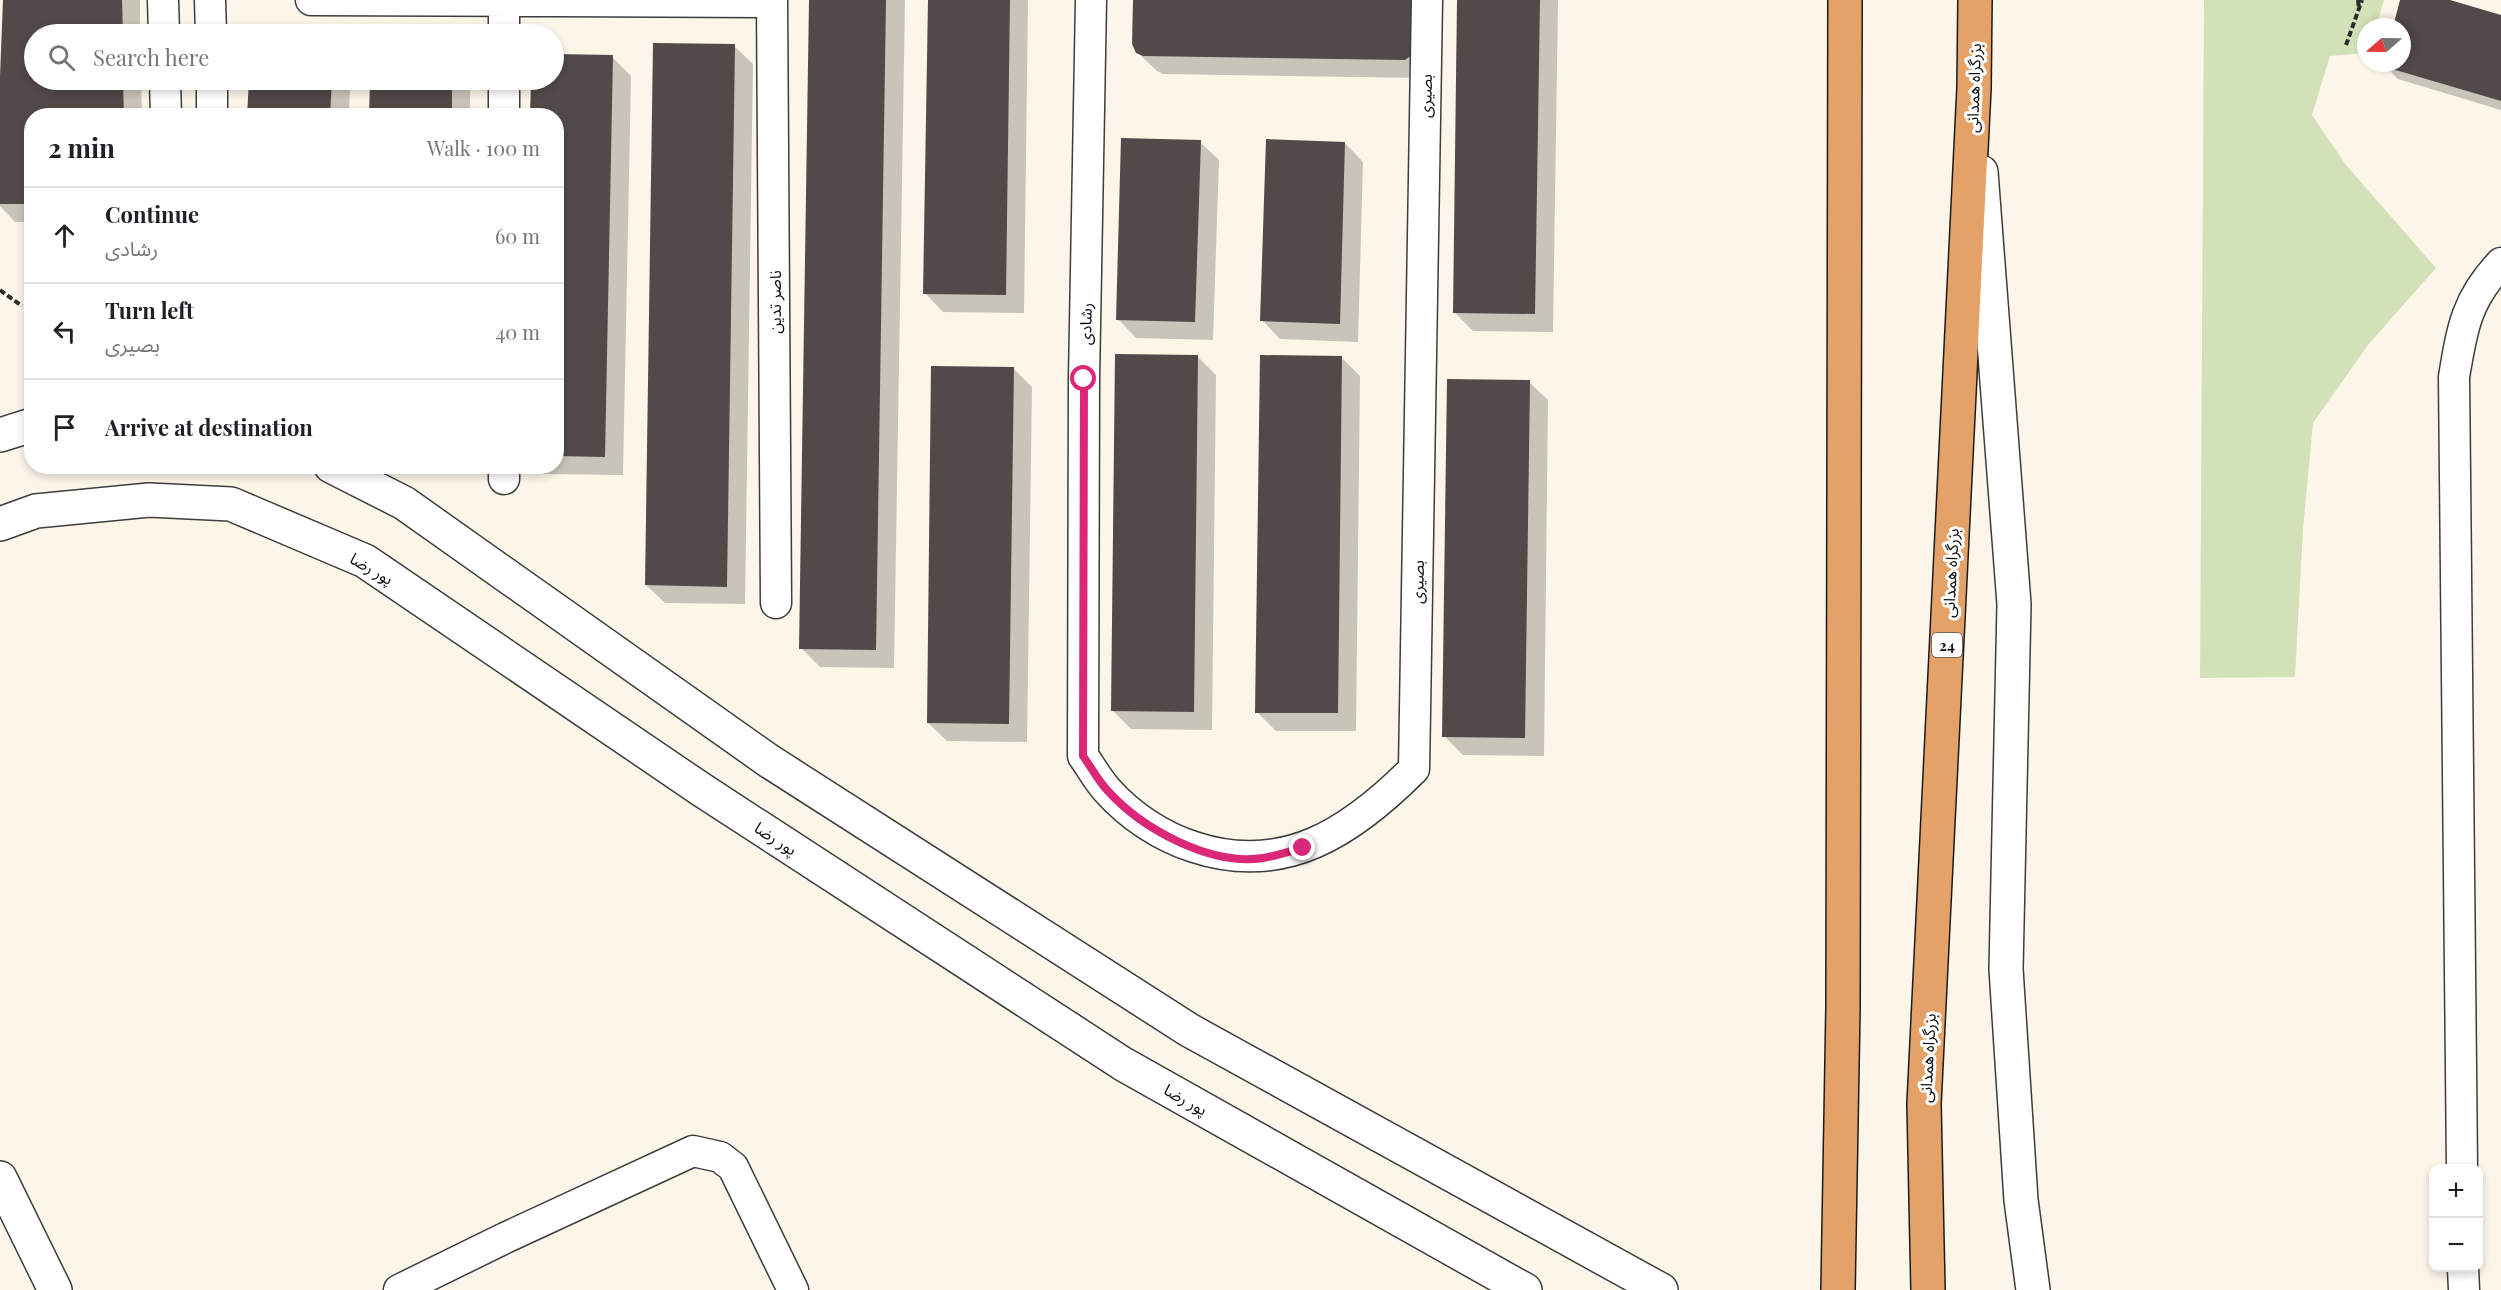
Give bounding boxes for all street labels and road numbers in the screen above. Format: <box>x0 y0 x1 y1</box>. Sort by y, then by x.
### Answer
street label: بزرگراه همدانی <box>1961 43 1985 133</box>
street label: بصیری <box>1414 74 1436 118</box>
street label: ناصر تدین <box>764 270 785 334</box>
street label: رشادی <box>1074 303 1096 345</box>
street label: بزرگراه همدانی <box>1937 528 1963 618</box>
street label: پور رضا <box>346 547 397 590</box>
street label: بصیری <box>1406 560 1428 604</box>
road number: 24 <box>1932 633 1962 657</box>
street label: پور رضا <box>750 816 801 860</box>
street label: بزرگراه همدانی <box>1914 1013 1940 1103</box>
street label: پور رضا <box>1160 1078 1212 1120</box>

